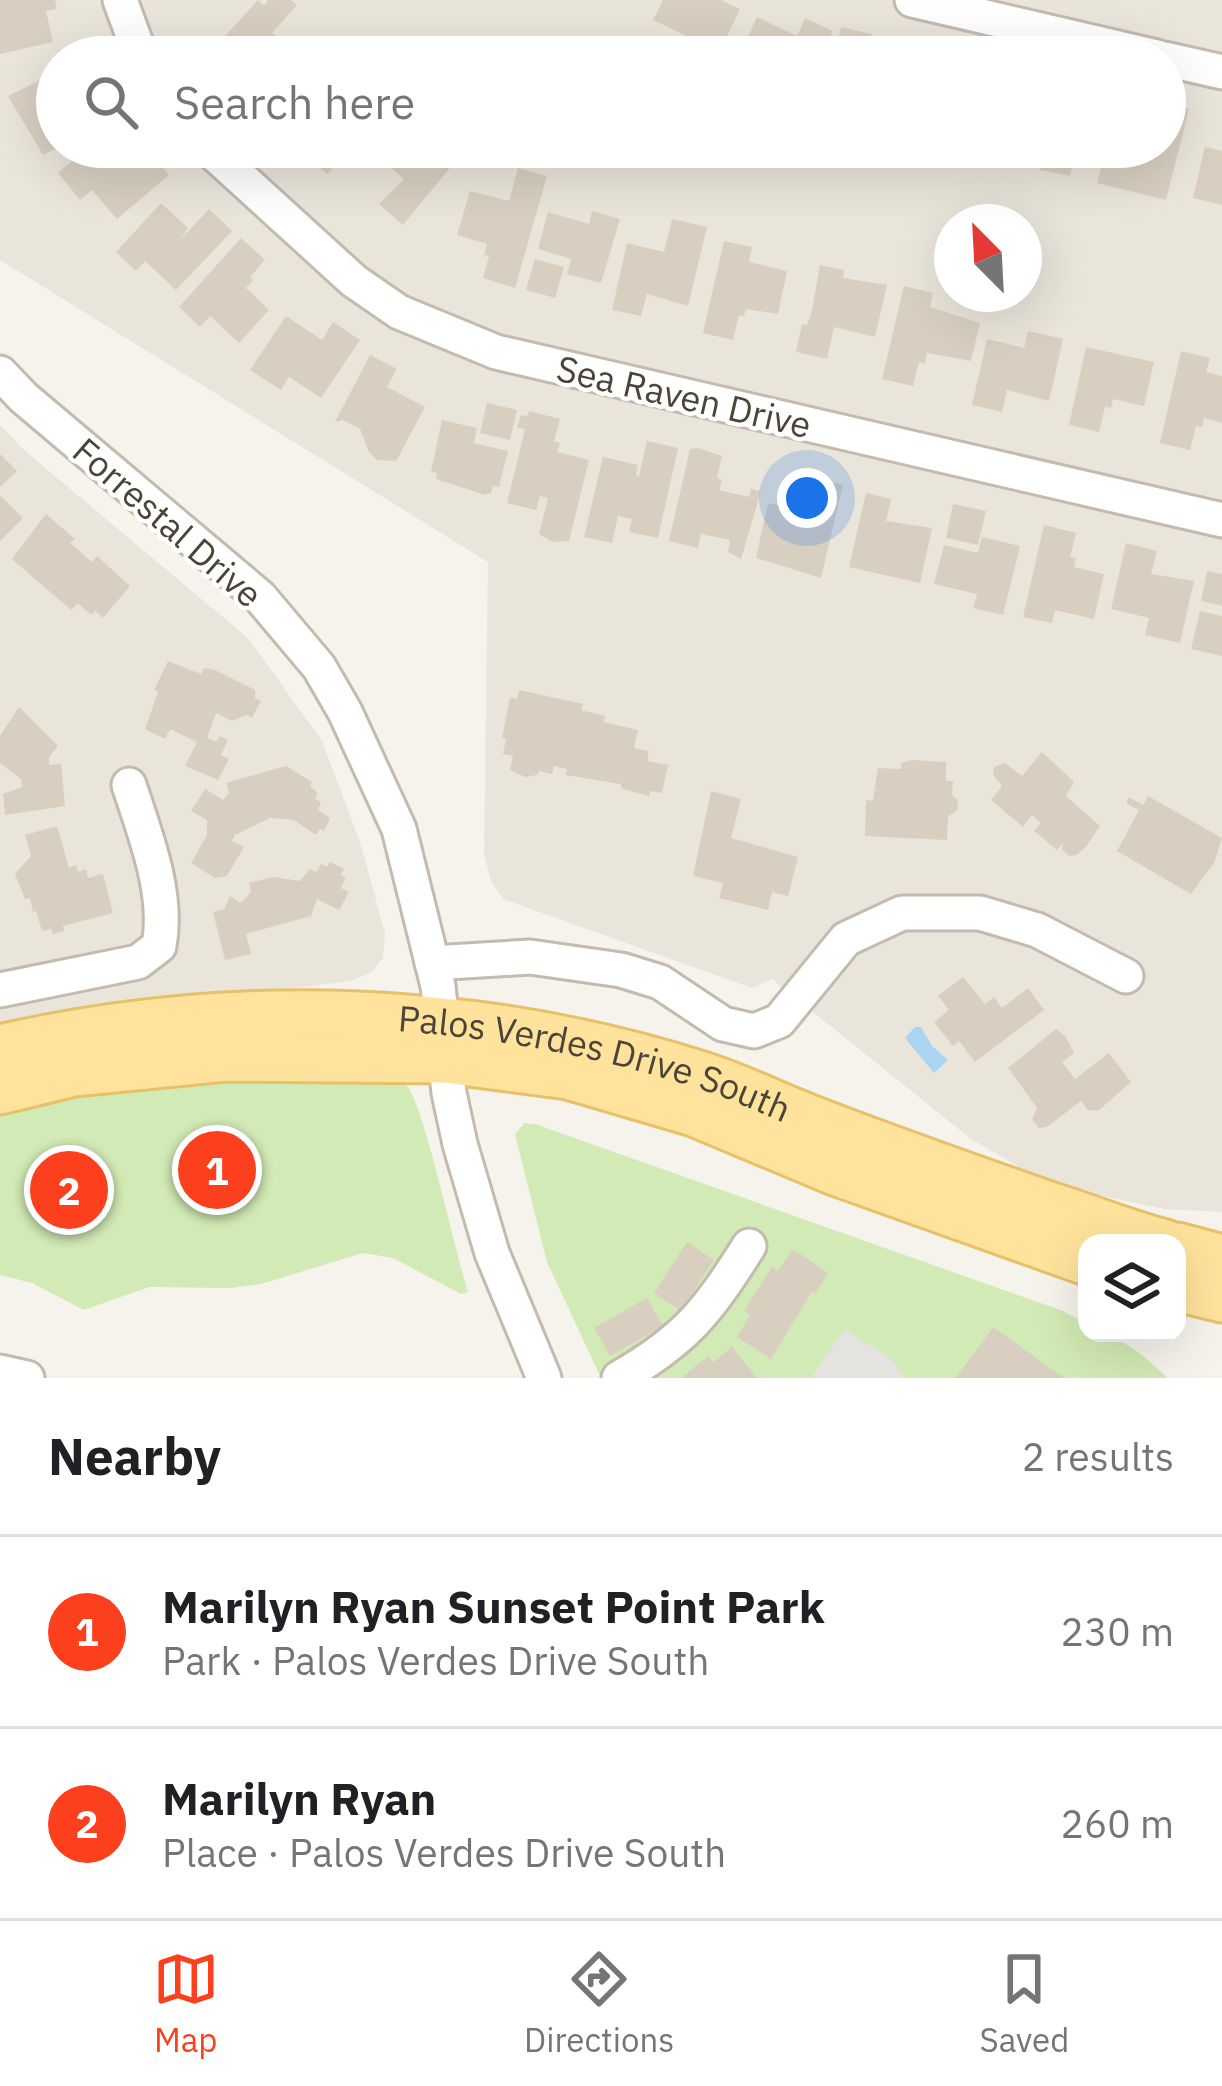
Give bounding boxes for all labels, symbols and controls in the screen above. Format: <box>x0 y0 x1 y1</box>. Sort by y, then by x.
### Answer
search box <box>36 36 1186 168</box>
icon: search <box>78 69 144 135</box>
text: Search here <box>174 73 415 131</box>
north arrow <box>934 204 1042 312</box>
street label: Sea Raven Drive <box>552 344 816 448</box>
street label: Forrestal Drive <box>63 427 273 617</box>
your location <box>777 468 837 528</box>
street label: Palos Verdes Drive South <box>397 994 799 1132</box>
pin: 1 <box>178 1125 256 1215</box>
pin: 2 <box>30 1145 108 1235</box>
map controls <box>1078 1234 1186 1342</box>
button: layers <box>1078 1234 1186 1342</box>
text: Nearby <box>48 1423 221 1489</box>
text: 2 results <box>1022 1431 1174 1482</box>
text: Marilyn Ryan Sunset Point Park <box>162 1577 825 1635</box>
text: 1 <box>75 1606 99 1657</box>
text: 230 m <box>1061 1606 1174 1657</box>
text: Park · Palos Verdes Drive South <box>162 1635 709 1686</box>
text: Marilyn Ryan <box>162 1769 436 1827</box>
text: 2 <box>75 1798 99 1849</box>
text: 260 m <box>1061 1798 1174 1849</box>
text: Place · Palos Verdes Drive South <box>162 1827 726 1878</box>
tab: Map <box>153 1946 219 2061</box>
tab: Directions <box>524 1946 674 2061</box>
tab: Saved <box>980 1946 1069 2061</box>

